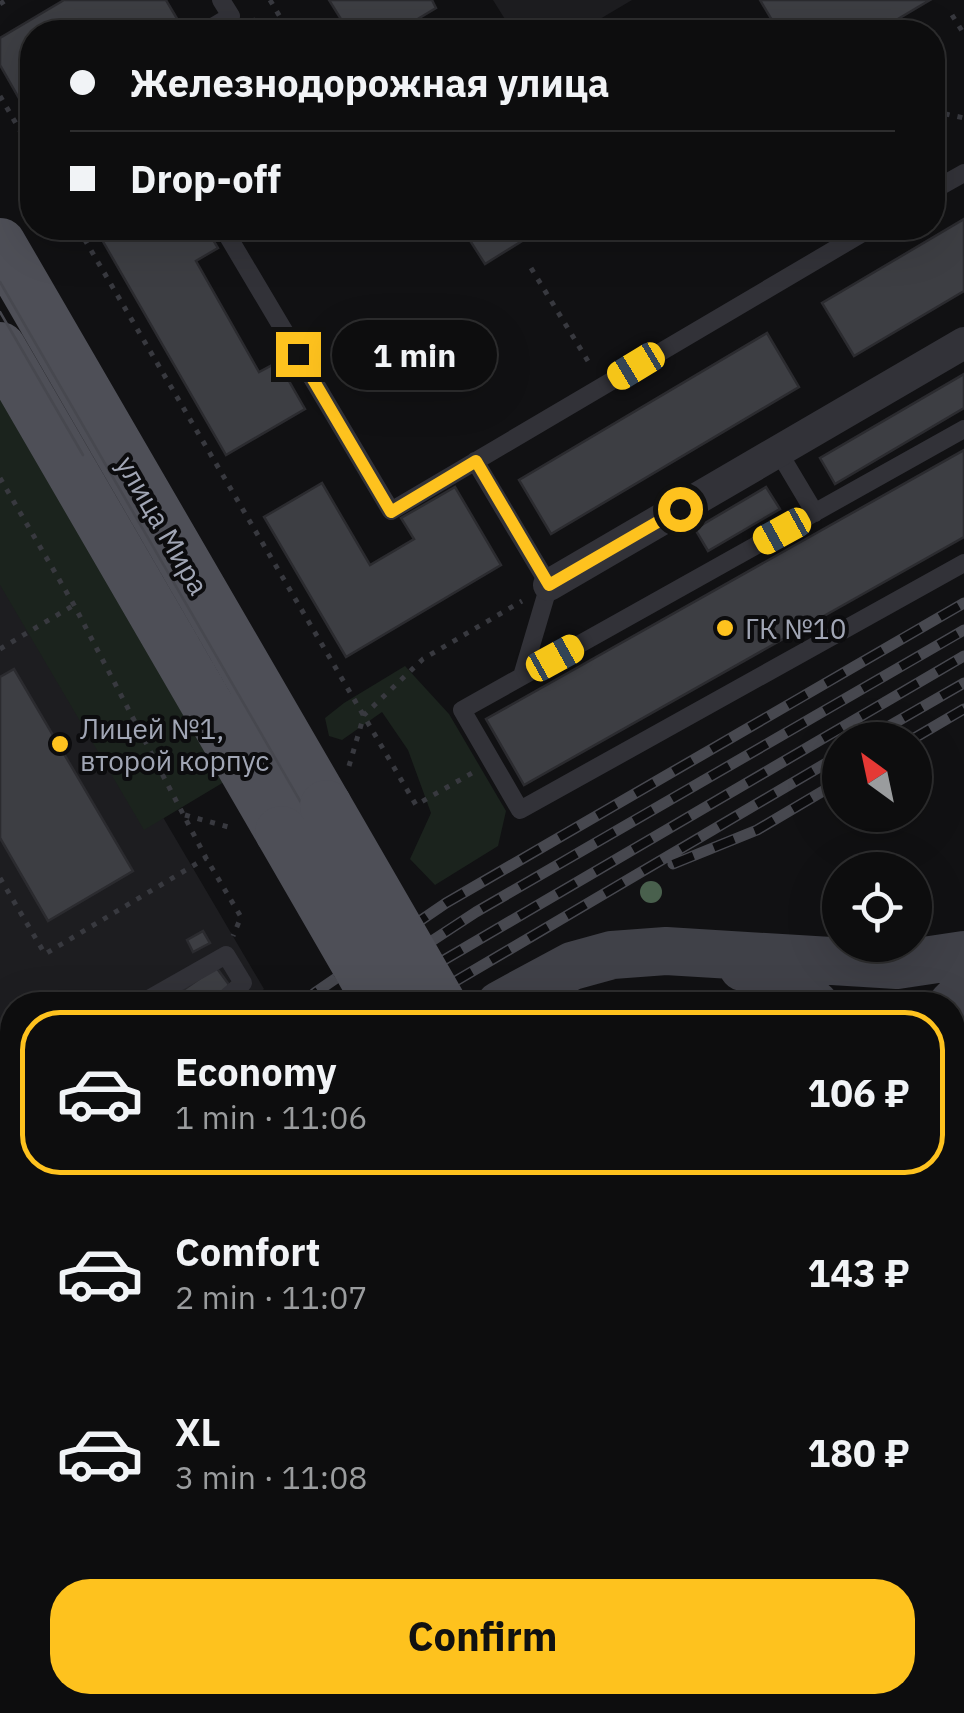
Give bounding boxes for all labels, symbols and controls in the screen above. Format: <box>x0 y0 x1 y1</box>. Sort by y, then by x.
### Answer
text: Железнодорожная улица <box>130 58 609 107</box>
text: Drop-off <box>130 154 281 203</box>
callout: 1 min <box>333 319 498 389</box>
route end <box>276 332 321 377</box>
text: 1 min <box>373 334 456 376</box>
car <box>603 338 669 394</box>
street label: улица Мира <box>108 449 218 601</box>
route start <box>658 487 703 532</box>
car <box>748 503 816 559</box>
place label: ГК №10 <box>745 610 846 647</box>
marker: ГК №10 <box>714 617 736 639</box>
car <box>521 630 589 686</box>
place label: Лицей №1, второй корпус <box>80 710 269 779</box>
north arrow <box>822 722 932 832</box>
map controls <box>822 722 932 962</box>
marker: Лицей №1, второй корпус <box>49 733 71 755</box>
button: locate <box>822 852 932 962</box>
text: Economy <box>175 1047 337 1096</box>
icon: car <box>55 1048 145 1138</box>
text: 106 ₽ <box>808 1068 910 1117</box>
text: 1 min · 11:06 <box>175 1096 368 1138</box>
text: Comfort <box>175 1227 320 1276</box>
icon: car <box>55 1228 145 1318</box>
text: 143 ₽ <box>808 1248 910 1297</box>
text: 2 min · 11:07 <box>175 1276 368 1318</box>
text: XL <box>175 1407 221 1456</box>
icon: car <box>55 1408 145 1498</box>
text: 180 ₽ <box>808 1428 910 1477</box>
text: 3 min · 11:08 <box>175 1456 368 1498</box>
button: Confirm <box>50 1579 915 1694</box>

